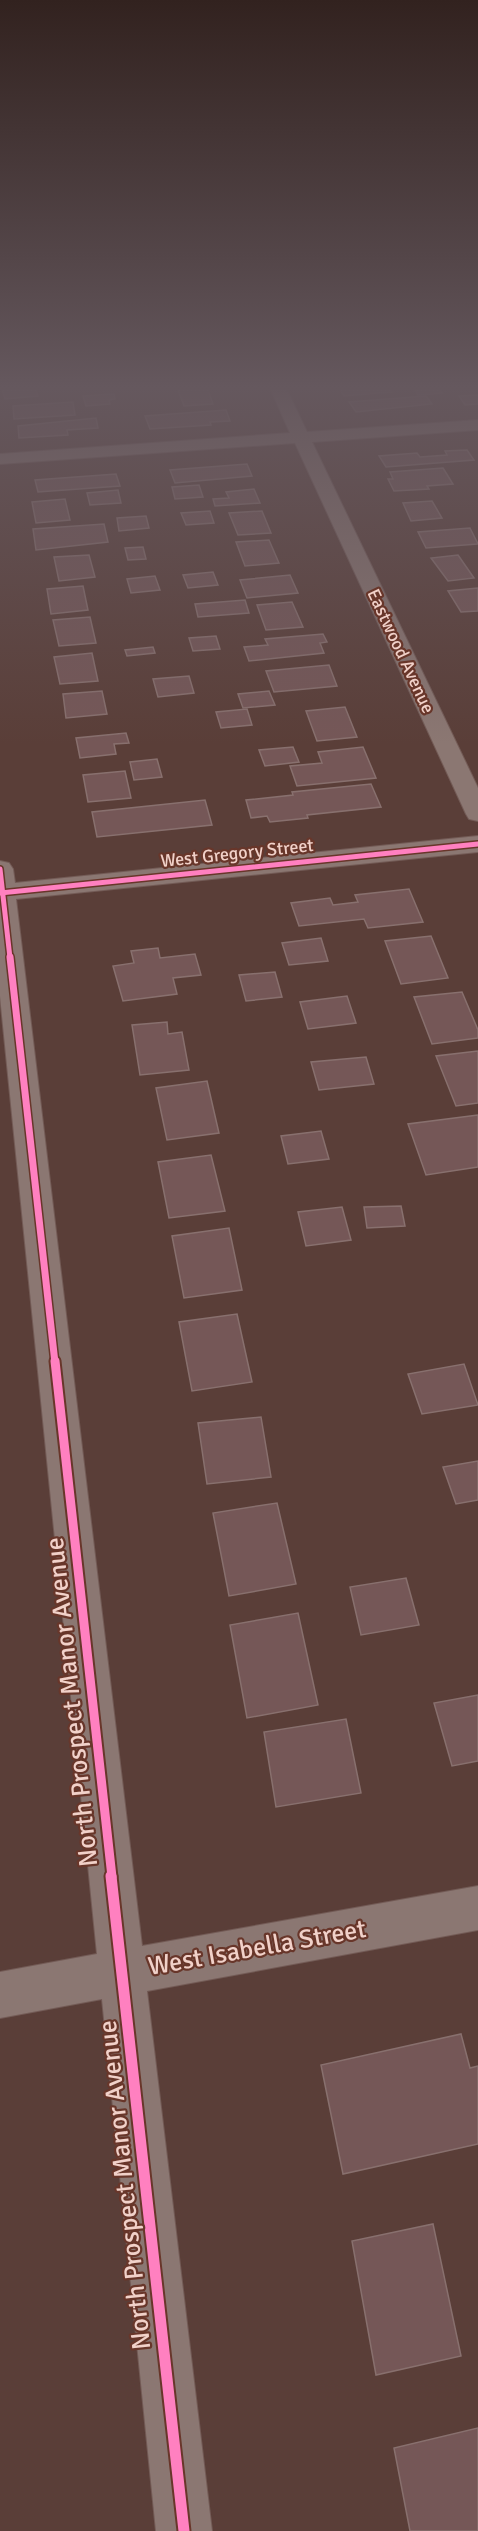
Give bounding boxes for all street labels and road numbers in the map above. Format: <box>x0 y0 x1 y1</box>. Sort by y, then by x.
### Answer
street label: Eastwood Avenue <box>363 585 439 717</box>
street label: West Gregory Street <box>159 834 315 872</box>
street label: North Prospect Manor Avenue <box>39 1536 105 1868</box>
street label: West Isabella Street <box>146 1913 369 1983</box>
street label: North Prospect Manor Avenue <box>92 2019 158 2351</box>

